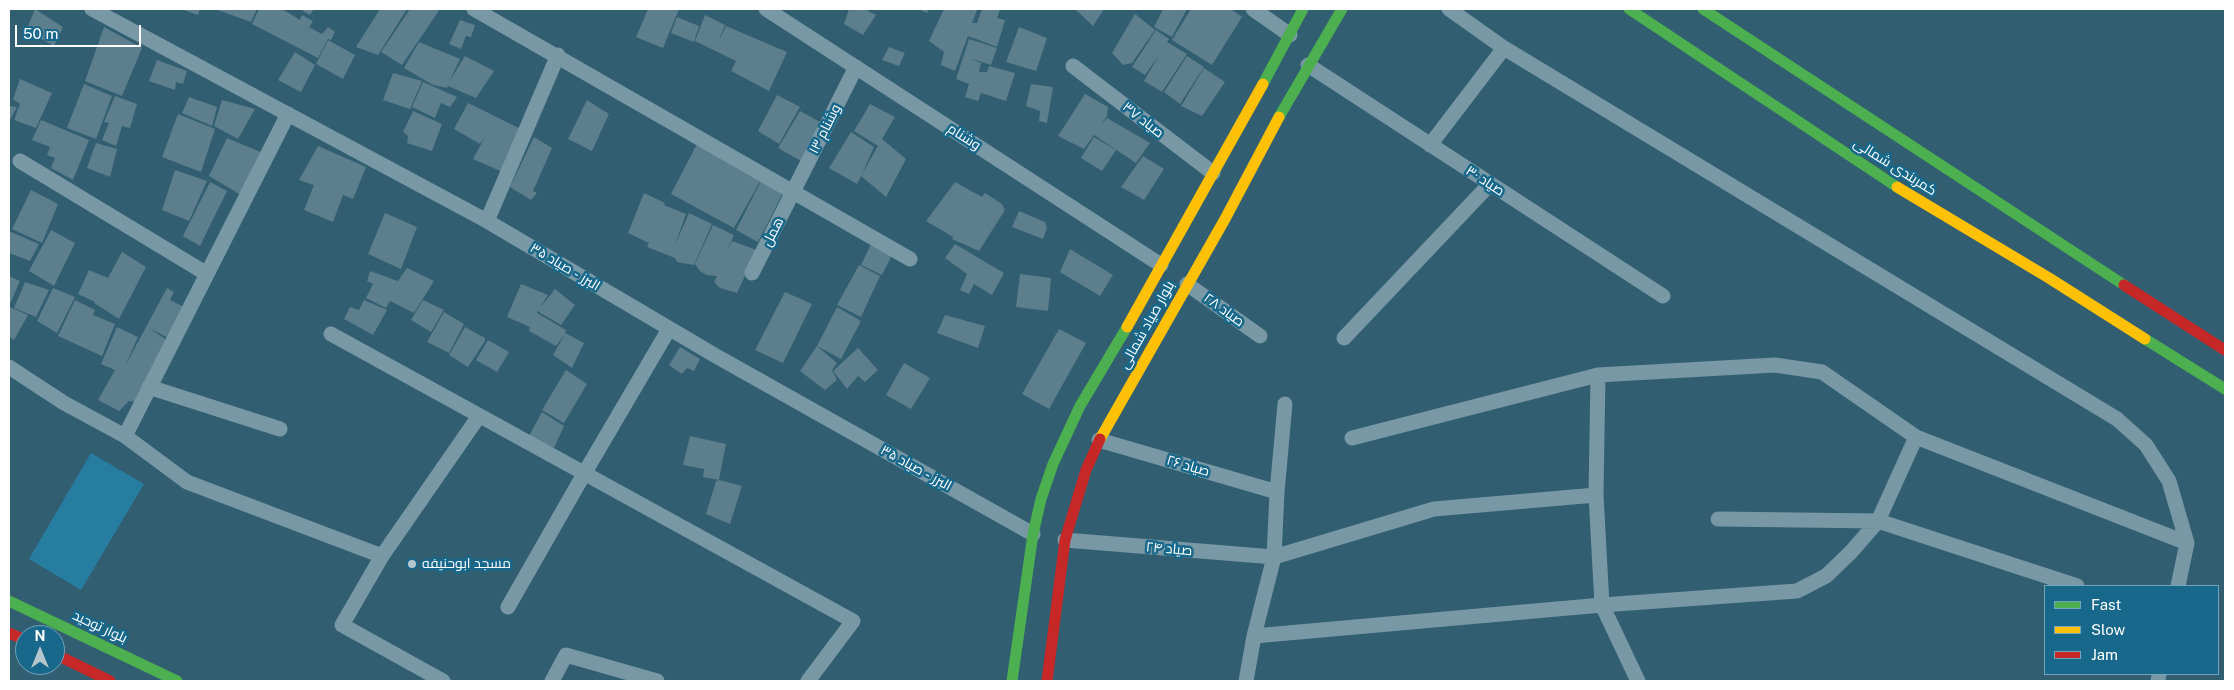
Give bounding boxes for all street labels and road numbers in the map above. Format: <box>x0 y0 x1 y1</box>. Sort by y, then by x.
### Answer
street label: صیاد ۳۷ <box>1119 99 1167 141</box>
street label: وشنام ۱۳ <box>805 101 845 157</box>
street label: وشنام <box>944 120 984 154</box>
street label: کمربندی شمالی <box>1850 135 1940 199</box>
street label: صیاد ۳۰ <box>1462 162 1508 200</box>
street label: همل <box>759 215 787 249</box>
street label: البرز - صیاد ۳۵ <box>527 240 603 294</box>
street label: بلوار صیاد شمالی <box>1116 278 1178 372</box>
street label: صیاد ۲۸ <box>1200 290 1248 330</box>
street label: البرز - صیاد ۳۵ <box>878 442 954 494</box>
street label: صیاد ۲۶ <box>1165 452 1211 480</box>
street label: صیاد ۲۴ <box>1145 539 1193 559</box>
street label: بلوار توحید <box>70 607 130 647</box>

